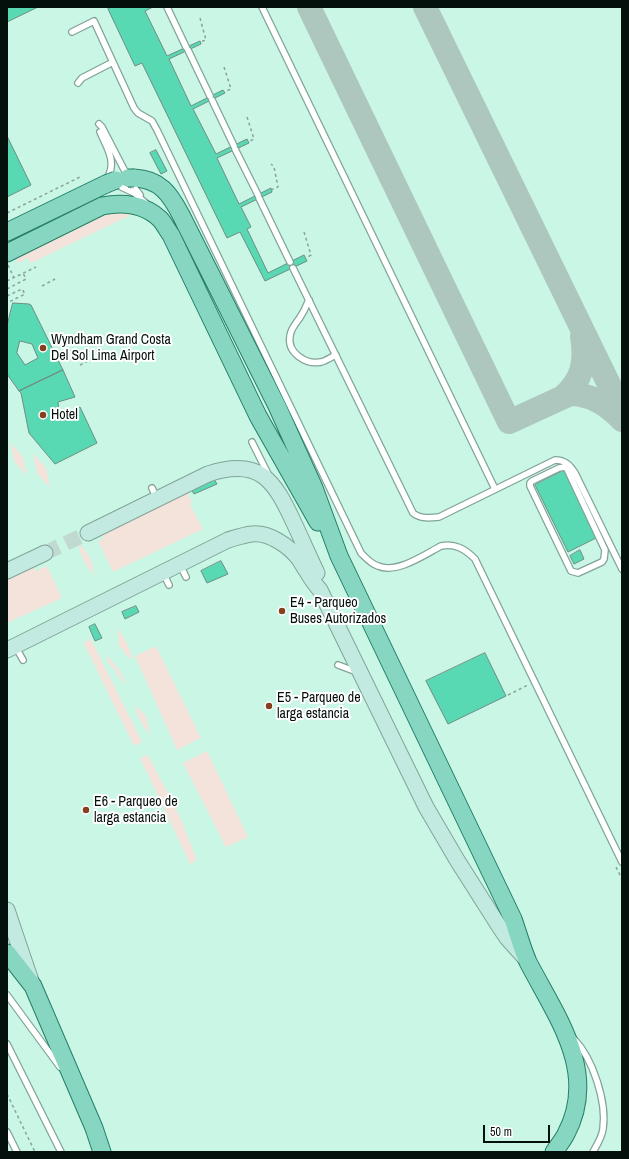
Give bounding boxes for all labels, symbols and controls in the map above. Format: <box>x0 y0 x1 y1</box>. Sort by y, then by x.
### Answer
place label: Wyndham Grand Costa Del Sol Lima Airport <box>51 332 171 364</box>
marker: Wyndham Grand Costa Del Sol Lima Airport <box>38 343 48 353</box>
place label: Hotel <box>51 407 78 423</box>
marker: Hotel <box>38 410 48 420</box>
place label: E4 - Parqueo Buses Autorizados <box>290 595 386 628</box>
marker: E4 - Parqueo Buses Autorizados <box>277 606 287 616</box>
place label: E5 - Parqueo de larga estancia <box>277 690 361 722</box>
marker: E5 - Parqueo de larga estancia <box>264 701 274 711</box>
place label: E6 - Parqueo de larga estancia <box>94 794 178 826</box>
marker: E6 - Parqueo de larga estancia <box>81 805 91 815</box>
scale bar <box>485 1117 552 1143</box>
text: 50 m <box>490 1124 512 1140</box>

